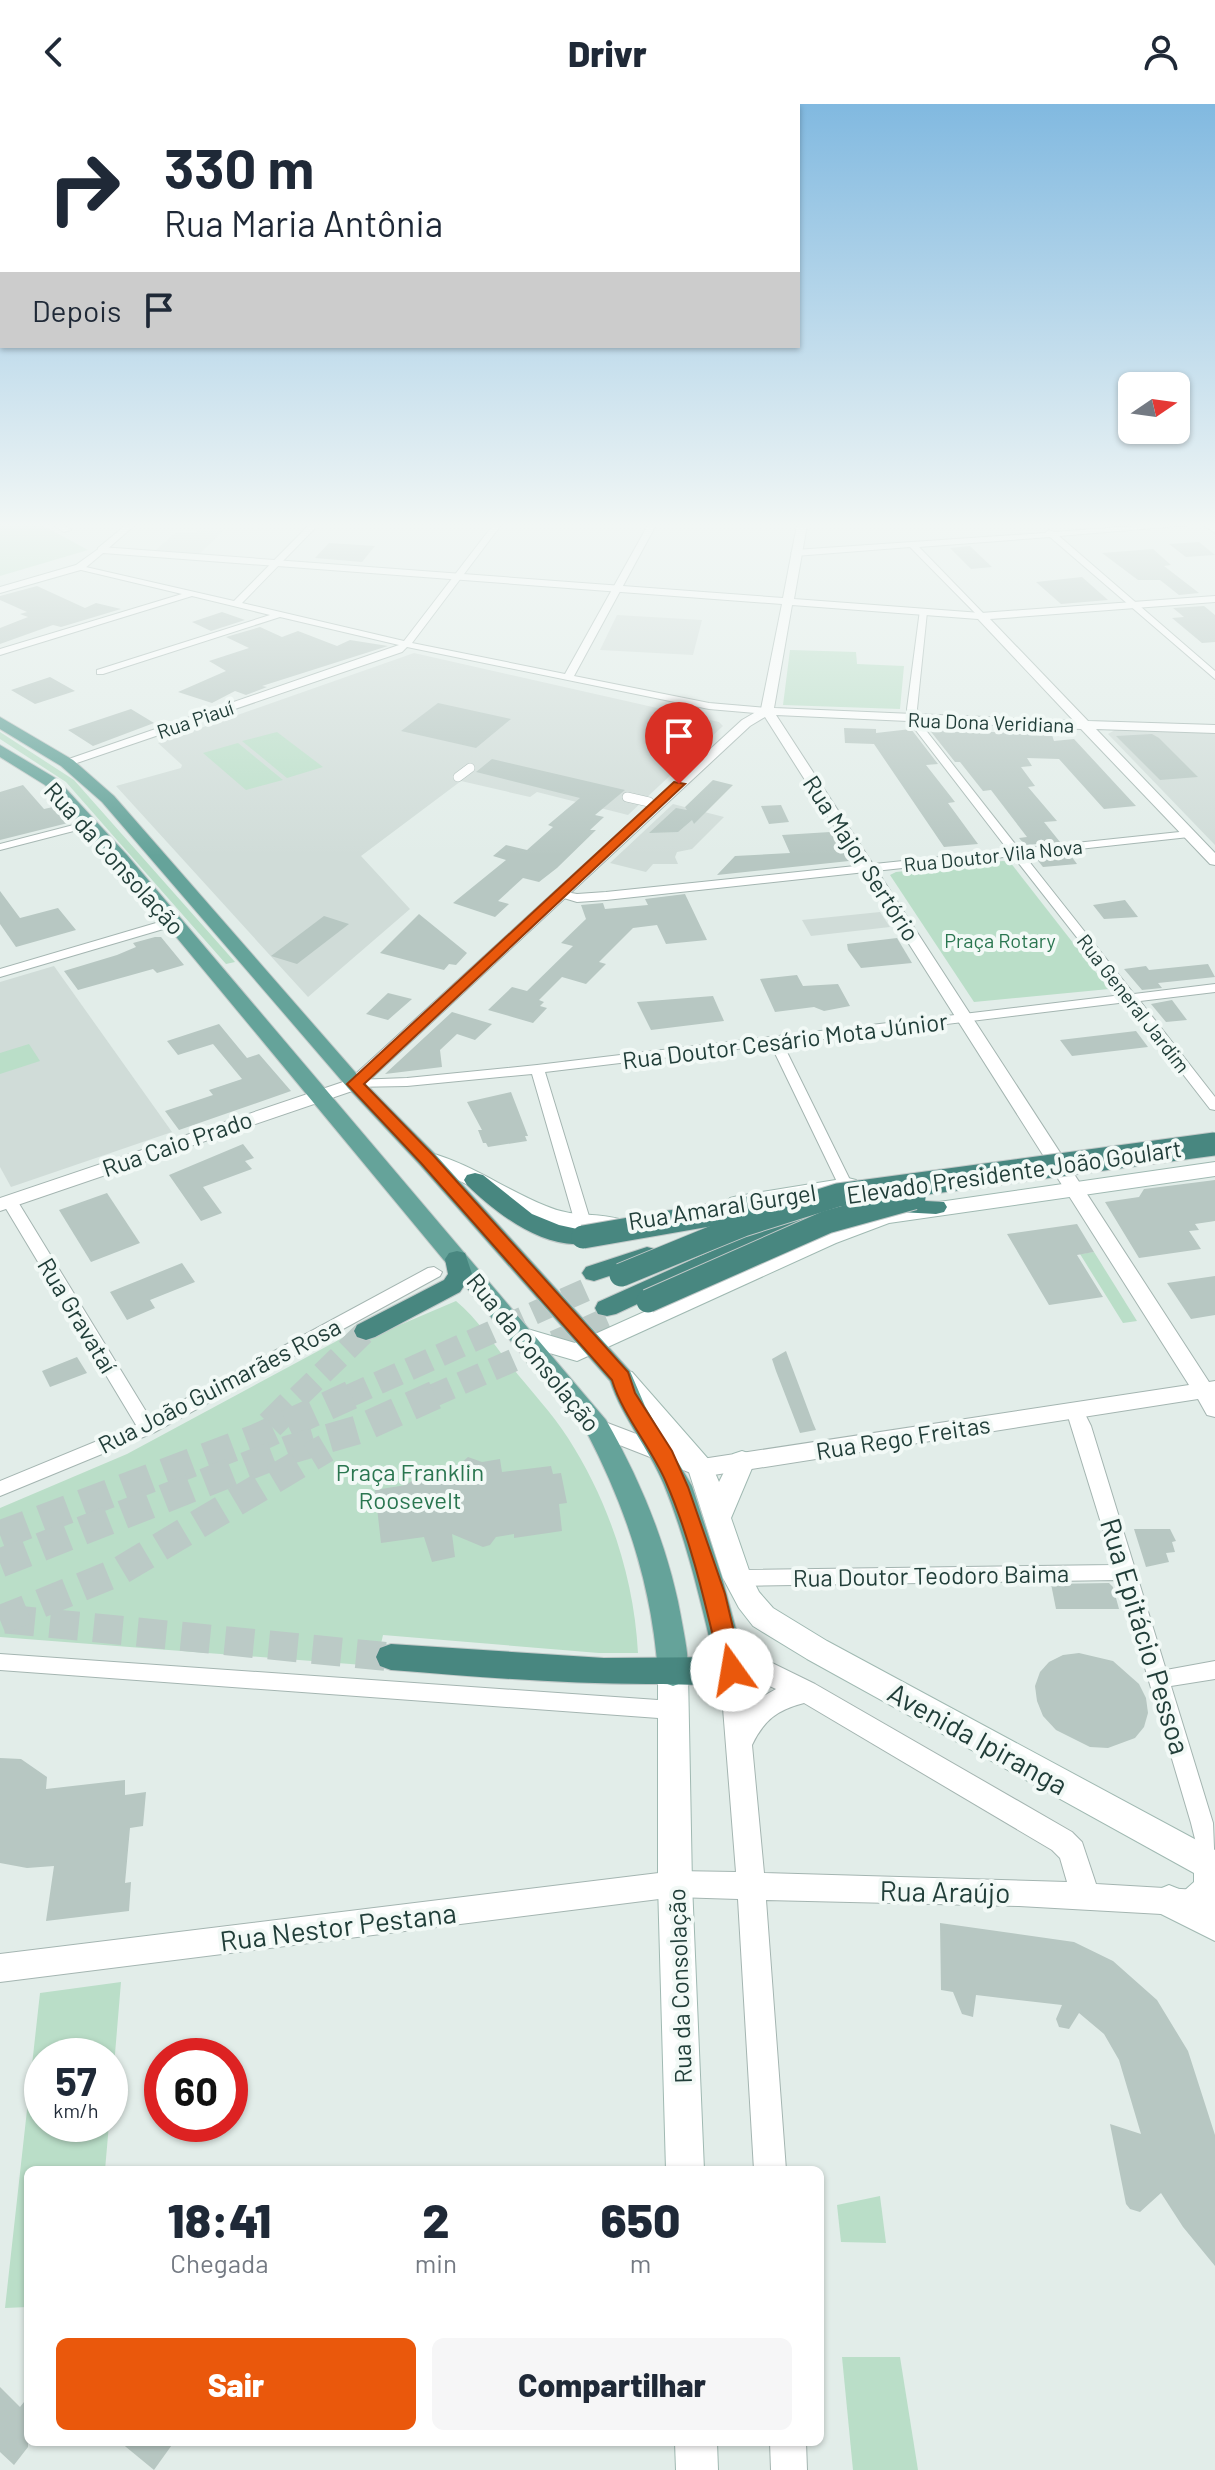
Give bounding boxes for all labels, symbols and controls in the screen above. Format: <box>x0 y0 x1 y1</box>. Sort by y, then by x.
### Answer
icon: back <box>32 30 76 74</box>
icon: person <box>1139 30 1183 74</box>
text: Drivr <box>568 31 647 74</box>
text: 330 m <box>164 133 314 200</box>
icon: right <box>32 136 136 240</box>
text: Rua Maria Antônia <box>164 201 443 244</box>
icon: arrive <box>137 288 181 332</box>
text: Depois <box>32 292 121 328</box>
north arrow <box>1118 372 1190 444</box>
map controls <box>1118 372 1190 444</box>
street label: Rua Piauí <box>154 695 236 743</box>
pin <box>645 702 713 784</box>
street label: Rua Dona Veridiana <box>907 707 1075 737</box>
icon: arrive <box>657 714 701 758</box>
street label: Rua Major Sertório <box>798 770 926 946</box>
street label: Rua da Consolação <box>39 776 191 940</box>
street label: Rua Doutor Vila Nova <box>902 834 1084 876</box>
park label: Praça Rotary <box>944 928 1056 952</box>
street label: Rua General Jardim <box>1073 929 1195 1077</box>
street label: Rua Doutor Cesário Mota Júnior <box>621 1006 950 1074</box>
street label: Rua Caio Prado <box>98 1104 256 1182</box>
street label: Elevado Presidente João Goulart <box>845 1133 1183 1209</box>
street label: Rua Amaral Gurgel <box>626 1177 818 1235</box>
street label: Rua Gravataí <box>32 1252 124 1378</box>
street label: Rua da Consolação <box>461 1267 607 1437</box>
street label: Rua João Guimarães Rosa <box>93 1311 345 1459</box>
street label: Rua Rego Freitas <box>814 1409 992 1465</box>
park label: Praça Franklin Roosevelt <box>336 1457 484 1514</box>
street label: Rua Epitácio Pessoa <box>1094 1514 1198 1758</box>
street label: Rua Doutor Teodoro Baima <box>793 1558 1069 1592</box>
position arrow <box>690 1628 774 1712</box>
street label: Avenida Ipiranga <box>882 1675 1074 1801</box>
street label: Rua Araújo <box>879 1873 1011 1909</box>
street label: Rua da Consolação <box>661 1888 697 2084</box>
street label: Rua Nestor Pestana <box>218 1895 458 1957</box>
speed limit sign: 60 <box>144 2038 248 2142</box>
text: 57 <box>55 2056 97 2104</box>
text: km/h <box>53 2098 99 2122</box>
text: 18:41 <box>168 2190 271 2248</box>
text: 2 <box>422 2190 450 2248</box>
text: 650 <box>601 2190 680 2248</box>
text: Chegada <box>170 2247 268 2278</box>
text: min <box>415 2247 457 2278</box>
text: m <box>630 2247 651 2278</box>
button: Sair <box>56 2338 416 2430</box>
button: Compartilhar <box>432 2338 792 2430</box>

